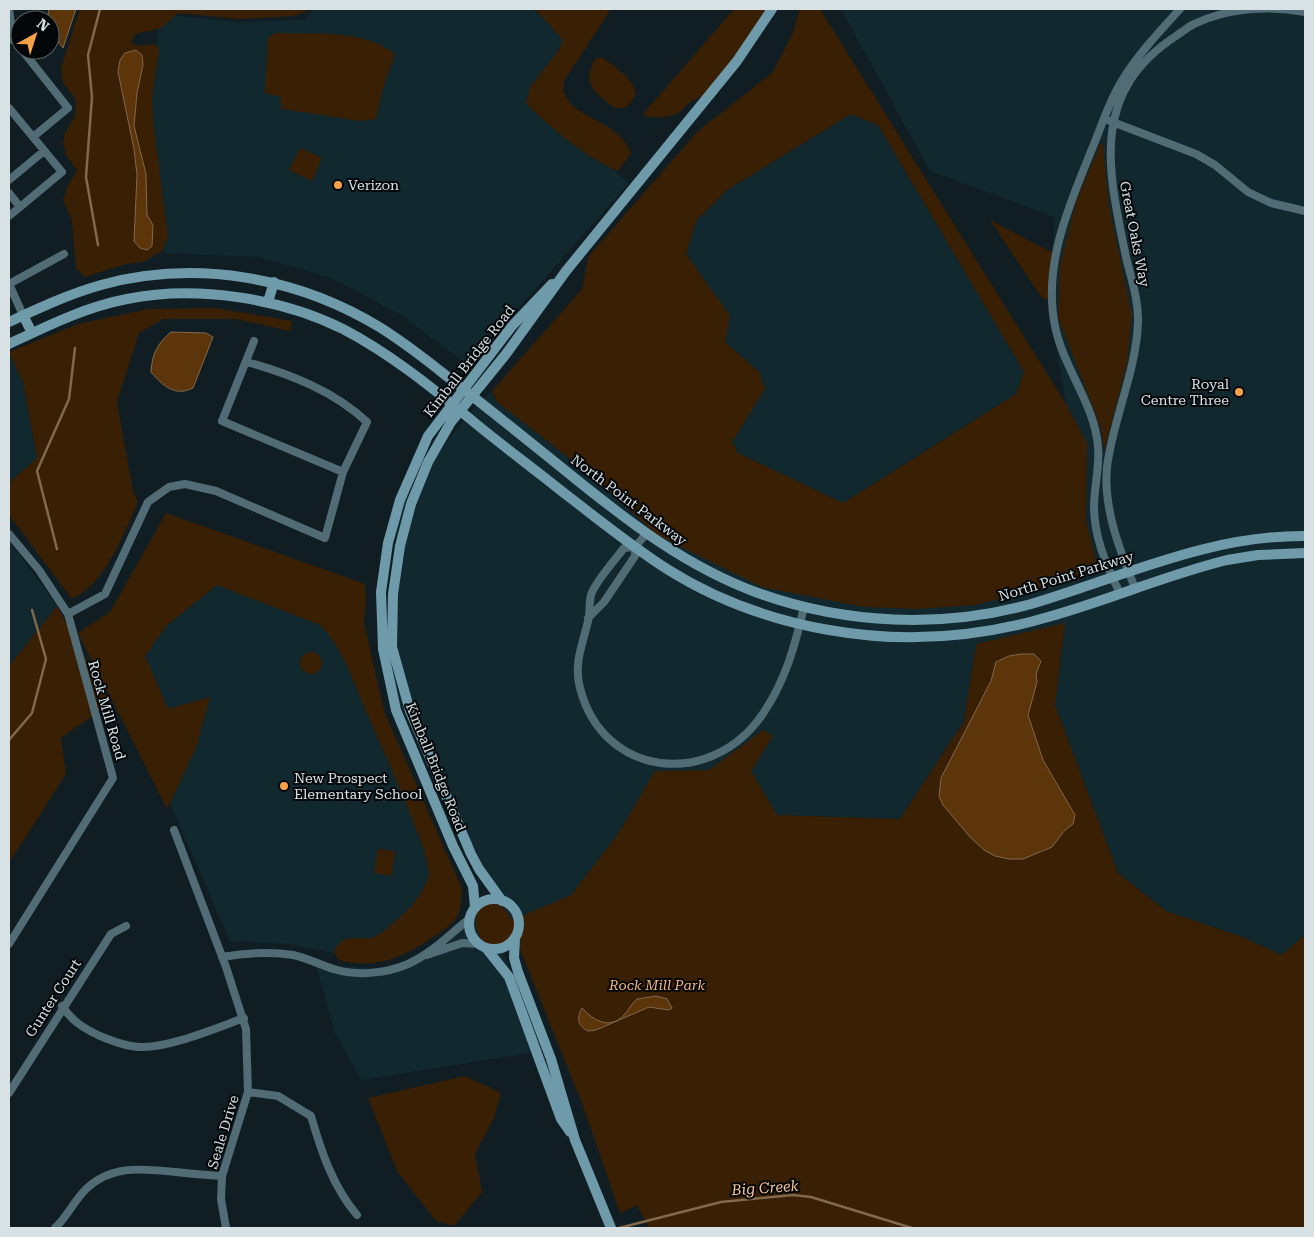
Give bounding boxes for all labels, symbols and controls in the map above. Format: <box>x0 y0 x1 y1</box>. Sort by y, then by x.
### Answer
north arrow <box>10 10 60 60</box>
text: N <box>34 15 53 35</box>
place label: Verizon <box>348 177 399 193</box>
marker: Verizon <box>332 179 344 191</box>
street label: Great Oaks Way <box>1117 180 1153 289</box>
street label: Kimball Bridge Road <box>420 302 518 420</box>
place label: Royal Centre Three <box>1141 376 1230 408</box>
marker: Royal Centre Three <box>1233 386 1245 398</box>
street label: North Point Parkway <box>568 451 691 549</box>
street label: North Point Parkway <box>996 548 1136 604</box>
street label: Rock Mill Road <box>85 658 129 762</box>
street label: Kimball Bridge Road <box>403 700 469 834</box>
place label: New Prospect Elementary School <box>294 770 423 802</box>
marker: New Prospect Elementary School <box>278 780 290 792</box>
street label: Gunter Court <box>22 956 84 1040</box>
park label: Rock Mill Park <box>608 977 705 993</box>
street label: Seale Drive <box>204 1093 242 1171</box>
water label: Big Creek <box>730 1177 800 1199</box>

